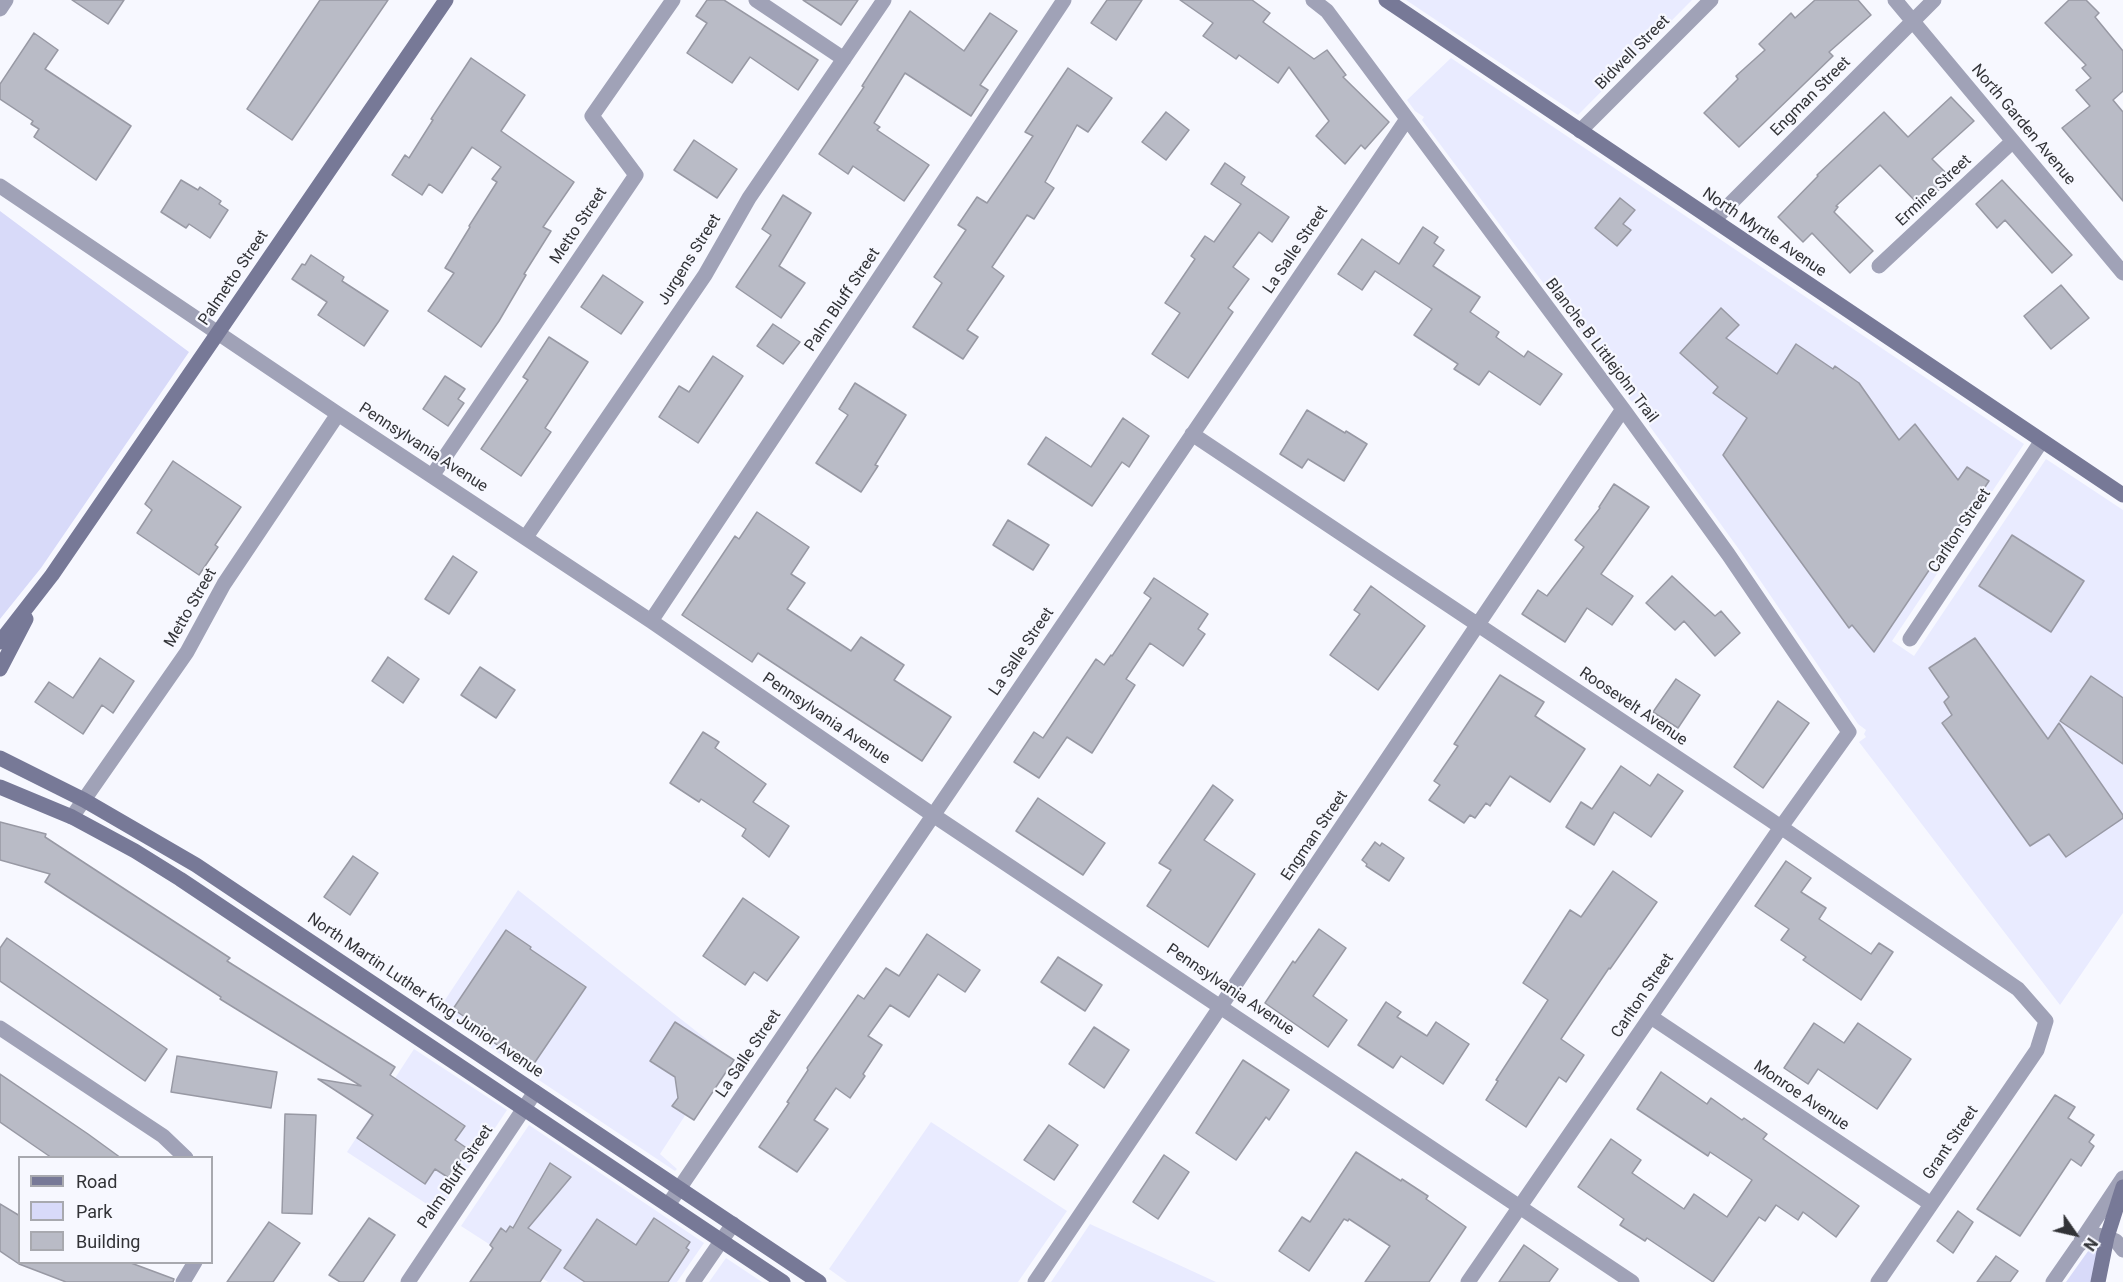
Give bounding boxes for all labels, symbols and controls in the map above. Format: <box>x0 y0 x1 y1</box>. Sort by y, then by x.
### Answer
street label: Bidwell Street <box>1592 12 1674 94</box>
street label: Engman Street <box>1767 53 1855 141</box>
street label: North Garden Avenue <box>1967 61 2079 189</box>
street label: Ermine Street <box>1892 151 1976 231</box>
street label: Metto Street <box>546 184 612 268</box>
street label: North Myrtle Avenue <box>1698 184 1830 282</box>
street label: La Salle Street <box>1260 202 1332 298</box>
street label: Jurgens Street <box>654 211 726 309</box>
street label: Palmetto Street <box>195 227 273 329</box>
street label: Palm Bluff Street <box>801 245 885 355</box>
street label: Blanche B Littlejohn Trail <box>1541 275 1661 427</box>
street label: Pennsylvania Avenue <box>355 399 491 497</box>
street label: Carlton Street <box>1925 485 1995 577</box>
street label: Metto Street <box>161 565 221 651</box>
street label: La Salle Street <box>986 604 1058 700</box>
street label: Roosevelt Avenue <box>1575 664 1691 750</box>
street label: Pennsylvania Avenue <box>758 669 894 769</box>
street label: Engman Street <box>1278 787 1352 885</box>
street label: North Martin Luther King Junior Avenue <box>303 910 547 1082</box>
street label: Pennsylvania Avenue <box>1162 940 1298 1040</box>
street label: Carlton Street <box>1608 950 1678 1042</box>
street label: La Salle Street <box>713 1006 785 1102</box>
street label: Monroe Avenue <box>1750 1057 1852 1135</box>
street label: Grant Street <box>1919 1102 1983 1184</box>
street label: Palm Bluff Street <box>414 1122 498 1232</box>
legend <box>18 1156 213 1264</box>
text: Road <box>76 1171 117 1192</box>
text: Park <box>76 1201 112 1222</box>
north arrow <box>2045 1204 2105 1264</box>
text: Building <box>76 1231 140 1252</box>
text: N <box>2079 1234 2101 1254</box>

